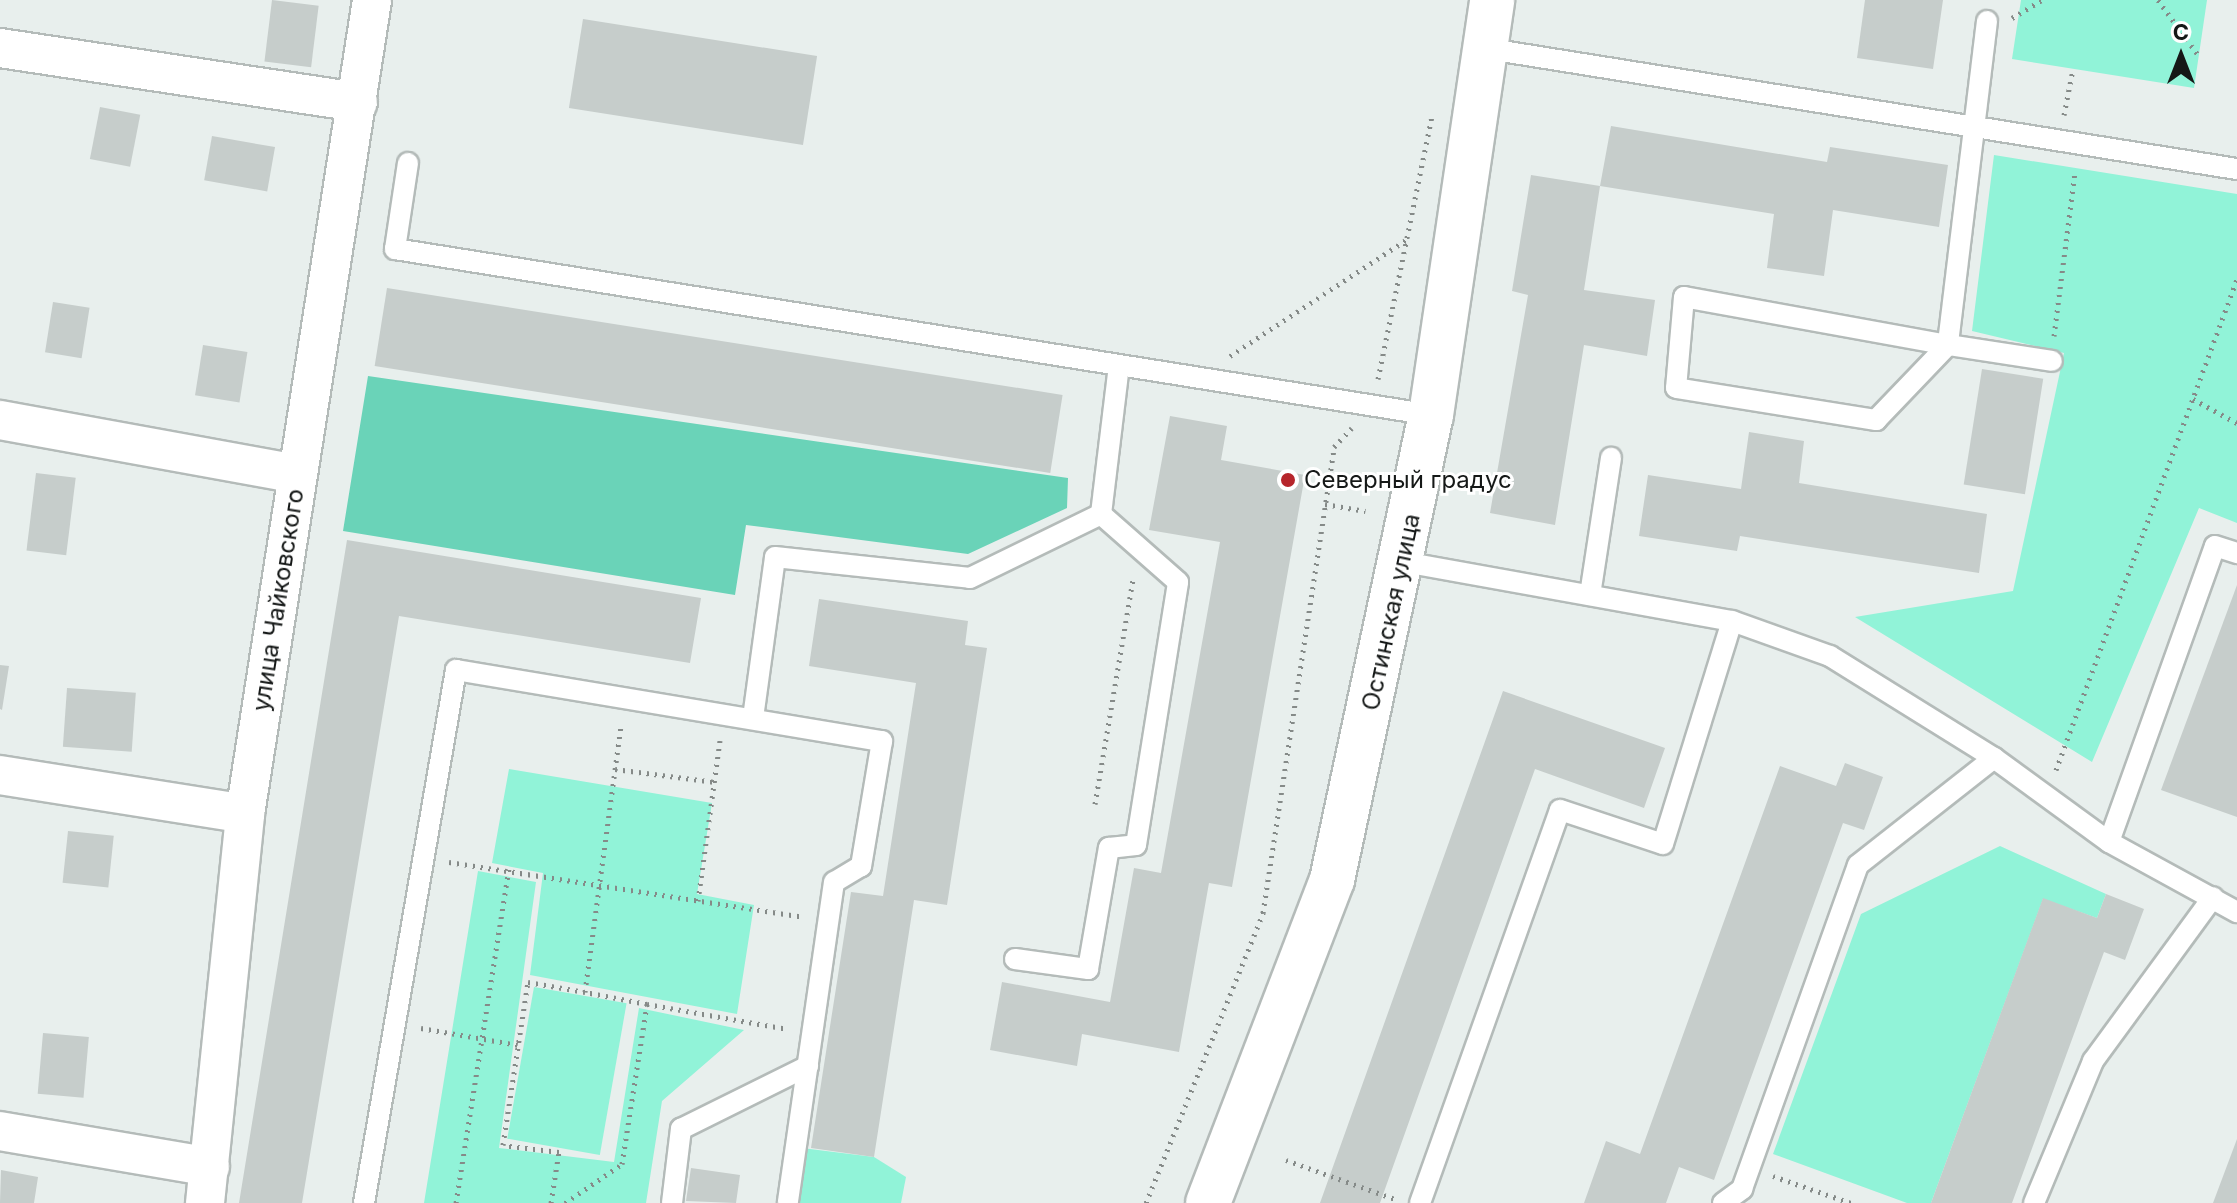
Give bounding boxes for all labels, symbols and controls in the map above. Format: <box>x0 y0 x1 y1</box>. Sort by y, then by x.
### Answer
north arrow <box>2141 16 2221 96</box>
text: С <box>2173 19 2189 45</box>
place label: Северный градус <box>1304 466 1512 494</box>
marker: Северный градус <box>1279 471 1297 489</box>
street label: улица Чайковского <box>246 487 310 713</box>
street label: Остинская улица <box>1356 511 1426 713</box>

